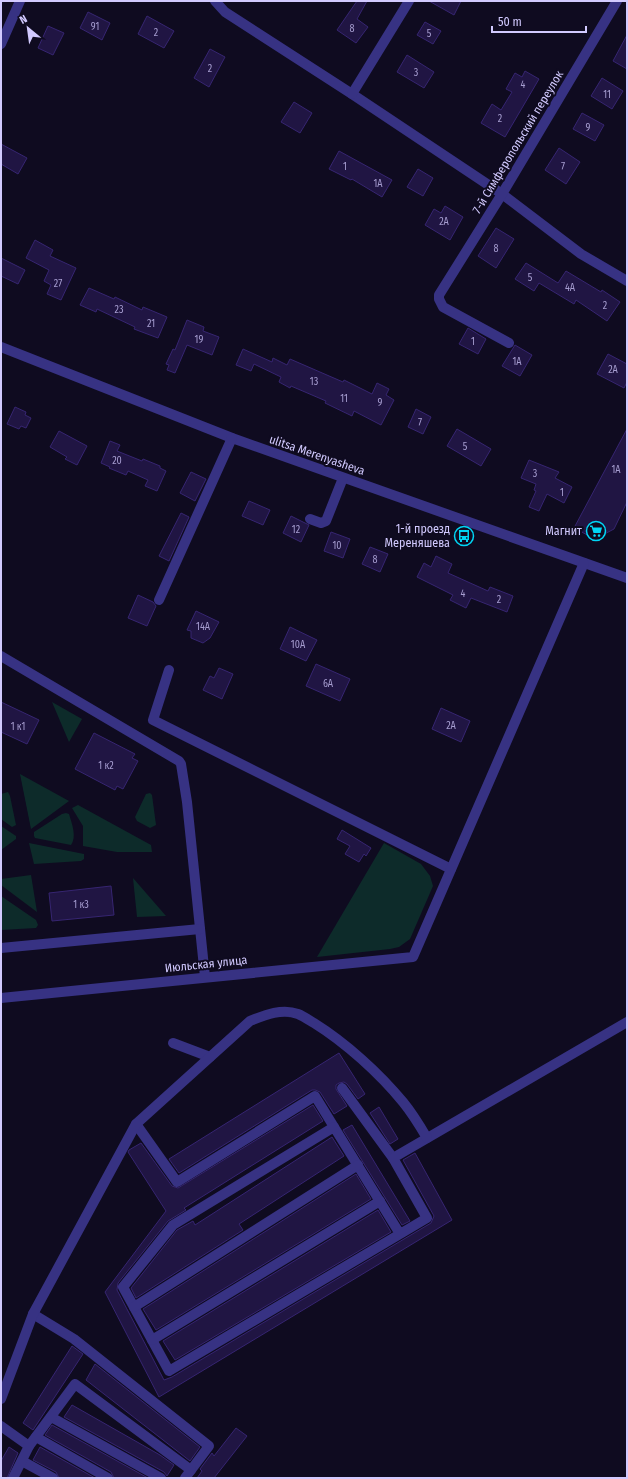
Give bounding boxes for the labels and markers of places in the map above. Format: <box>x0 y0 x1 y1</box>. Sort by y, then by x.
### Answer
supermarket icon: Магнит <box>585 520 607 542</box>
place label: 1-й проезд Мереняшева <box>385 522 450 550</box>
place label: Магнит <box>545 524 582 538</box>
bus stop icon: 1-й проезд Мереняшева <box>453 525 475 547</box>

